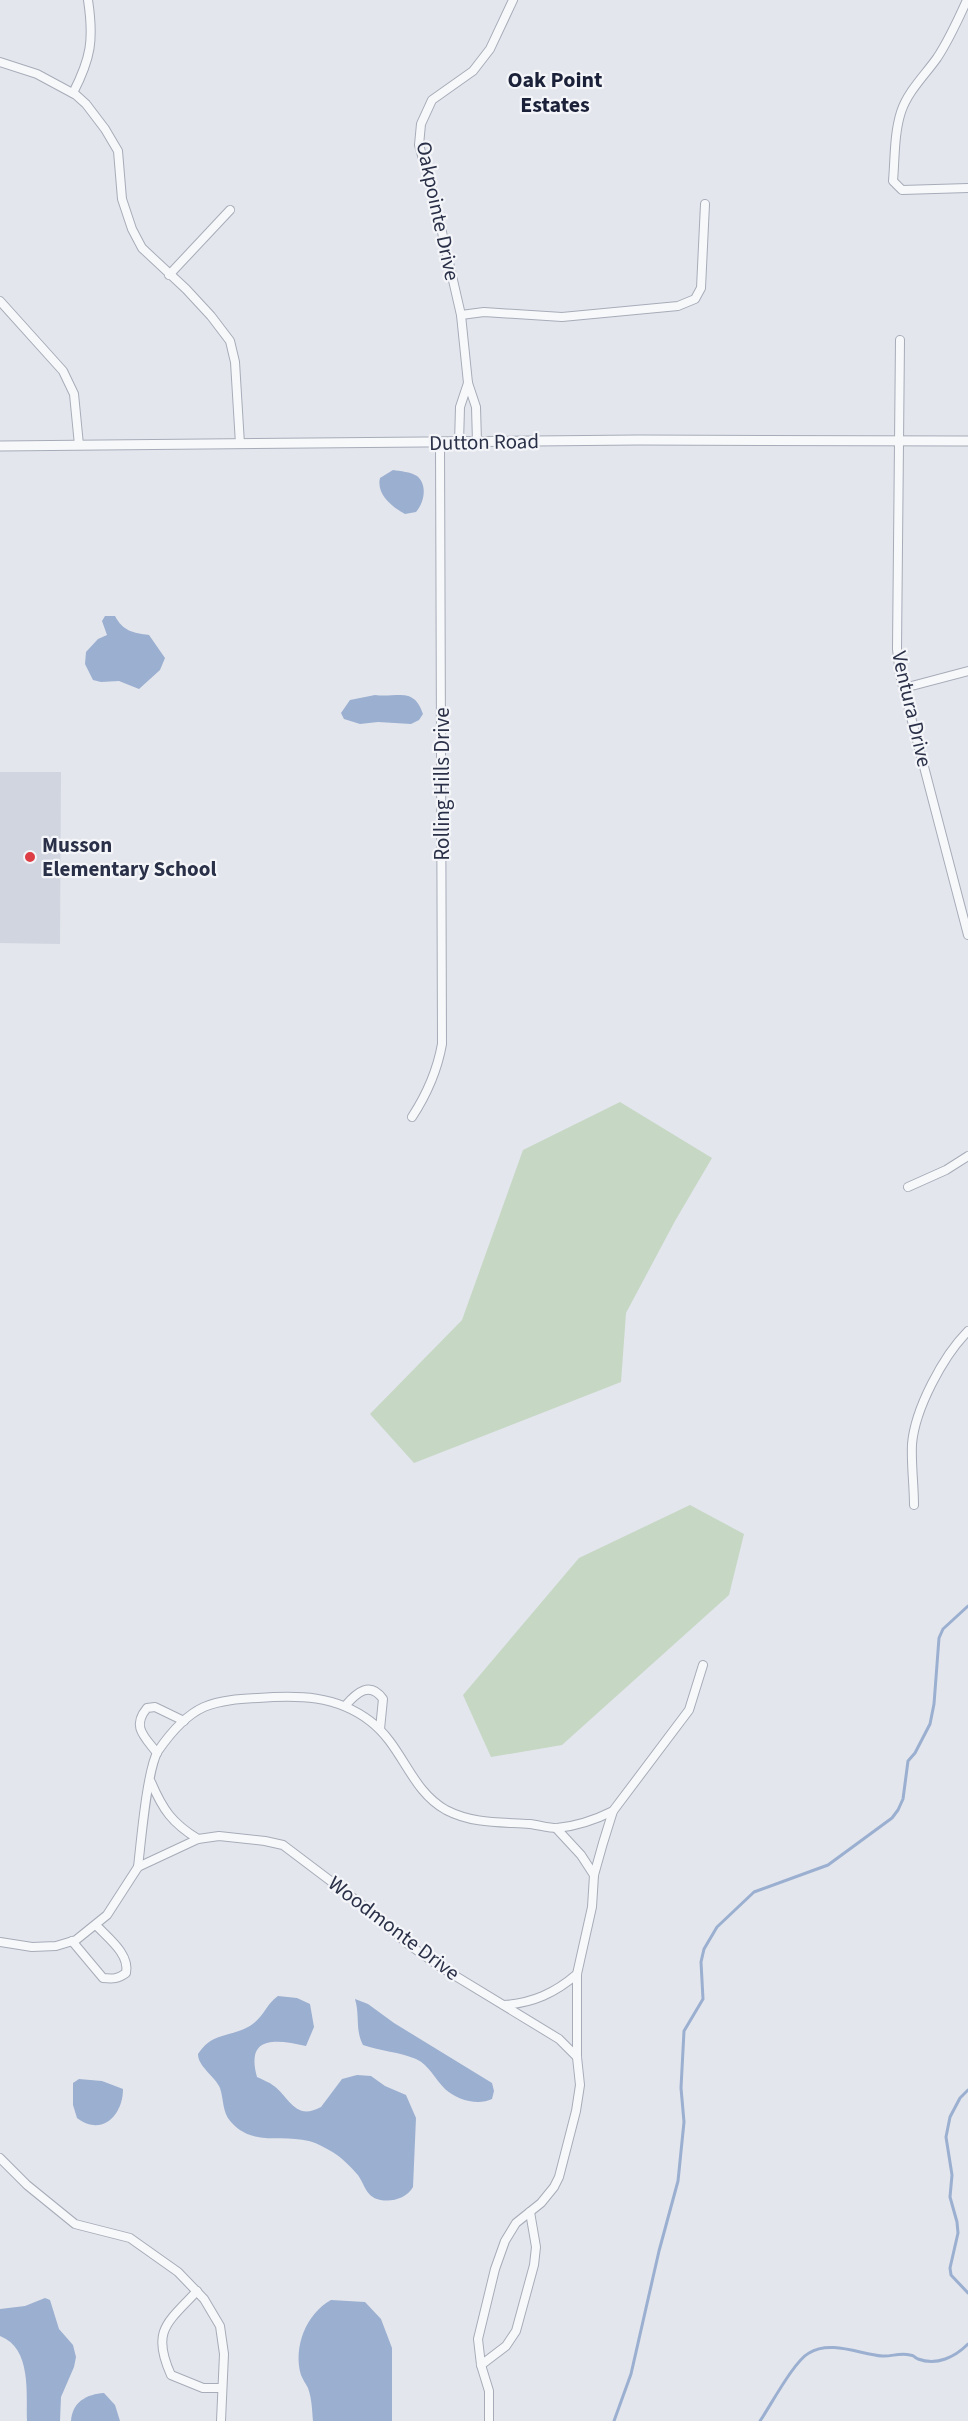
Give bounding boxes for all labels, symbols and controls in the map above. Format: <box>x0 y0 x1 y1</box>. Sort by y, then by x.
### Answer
district label: Oak Point Estates <box>507 64 603 121</box>
street label: Oakpointe Drive <box>409 139 467 283</box>
street label: Dutton Road <box>429 426 539 458</box>
street label: Ventura Drive <box>884 648 940 770</box>
street label: Rolling Hills Drive <box>427 707 457 861</box>
place label: Musson Elementary School <box>42 830 216 884</box>
marker: Musson Elementary School <box>23 850 37 864</box>
street label: Woodmonte Drive <box>322 1868 466 1988</box>

